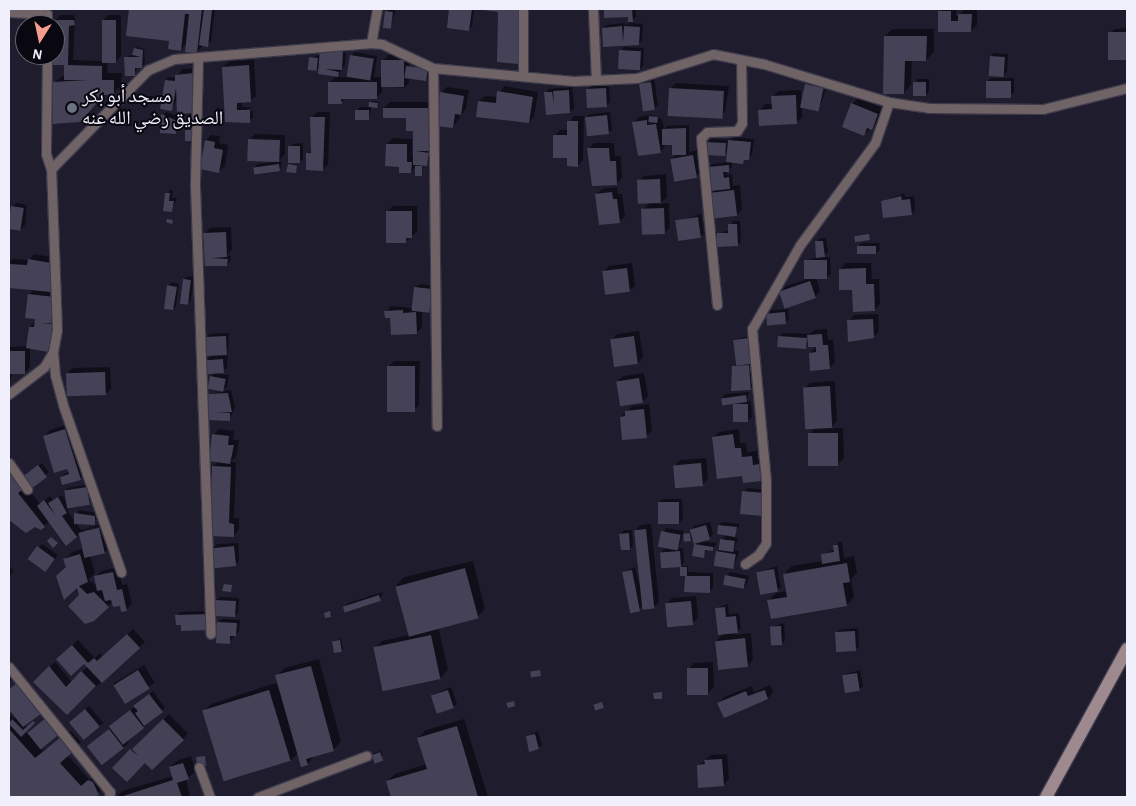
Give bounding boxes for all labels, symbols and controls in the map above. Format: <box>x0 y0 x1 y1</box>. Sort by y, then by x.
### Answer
north arrow <box>15 15 65 65</box>
text: N <box>32 46 44 62</box>
place label: مسجد أبو بكر الصديق رضي الله عنه <box>82 86 223 130</box>
marker: مسجد أبو بكر الصديق رضي الله عنه <box>66 102 78 114</box>

